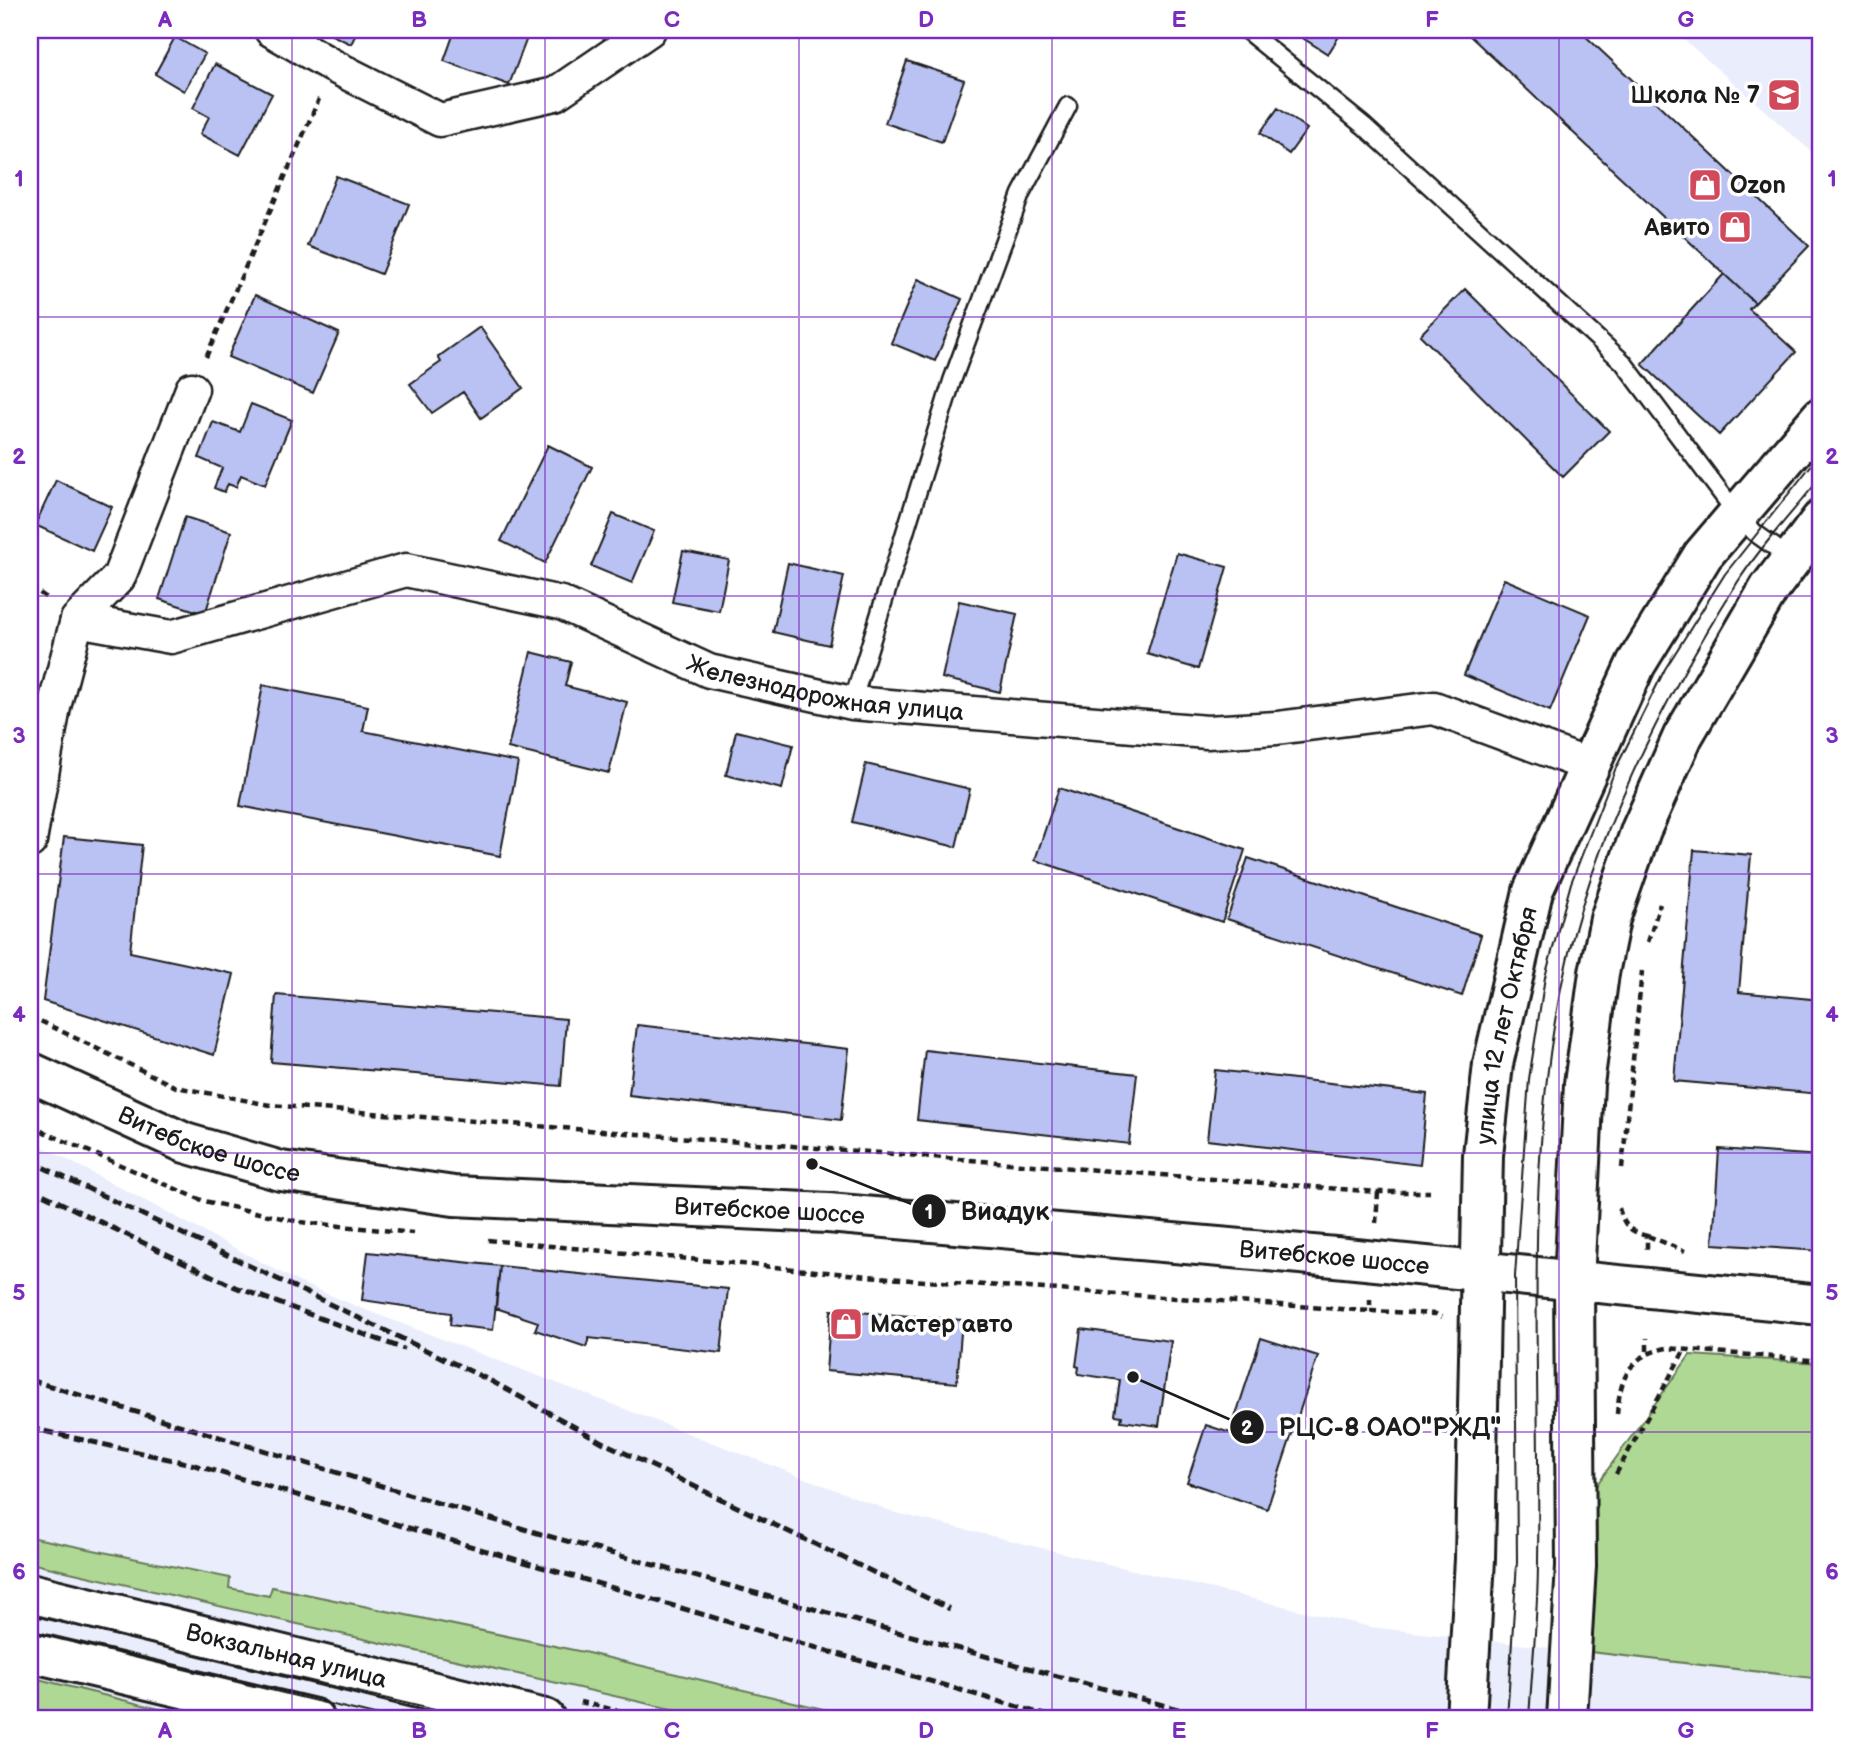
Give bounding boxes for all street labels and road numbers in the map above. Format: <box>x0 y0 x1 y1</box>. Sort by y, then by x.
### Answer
street label: Железнодорожная улица <box>682 648 965 727</box>
street label: улица 12 лет Октября <box>1470 904 1543 1146</box>
street label: Витебское шоссе <box>114 1100 302 1188</box>
street label: Витебское шоссе <box>673 1192 866 1231</box>
street label: Витебское шоссе <box>1238 1234 1431 1281</box>
street label: Вокзальная улица <box>183 1617 390 1694</box>

